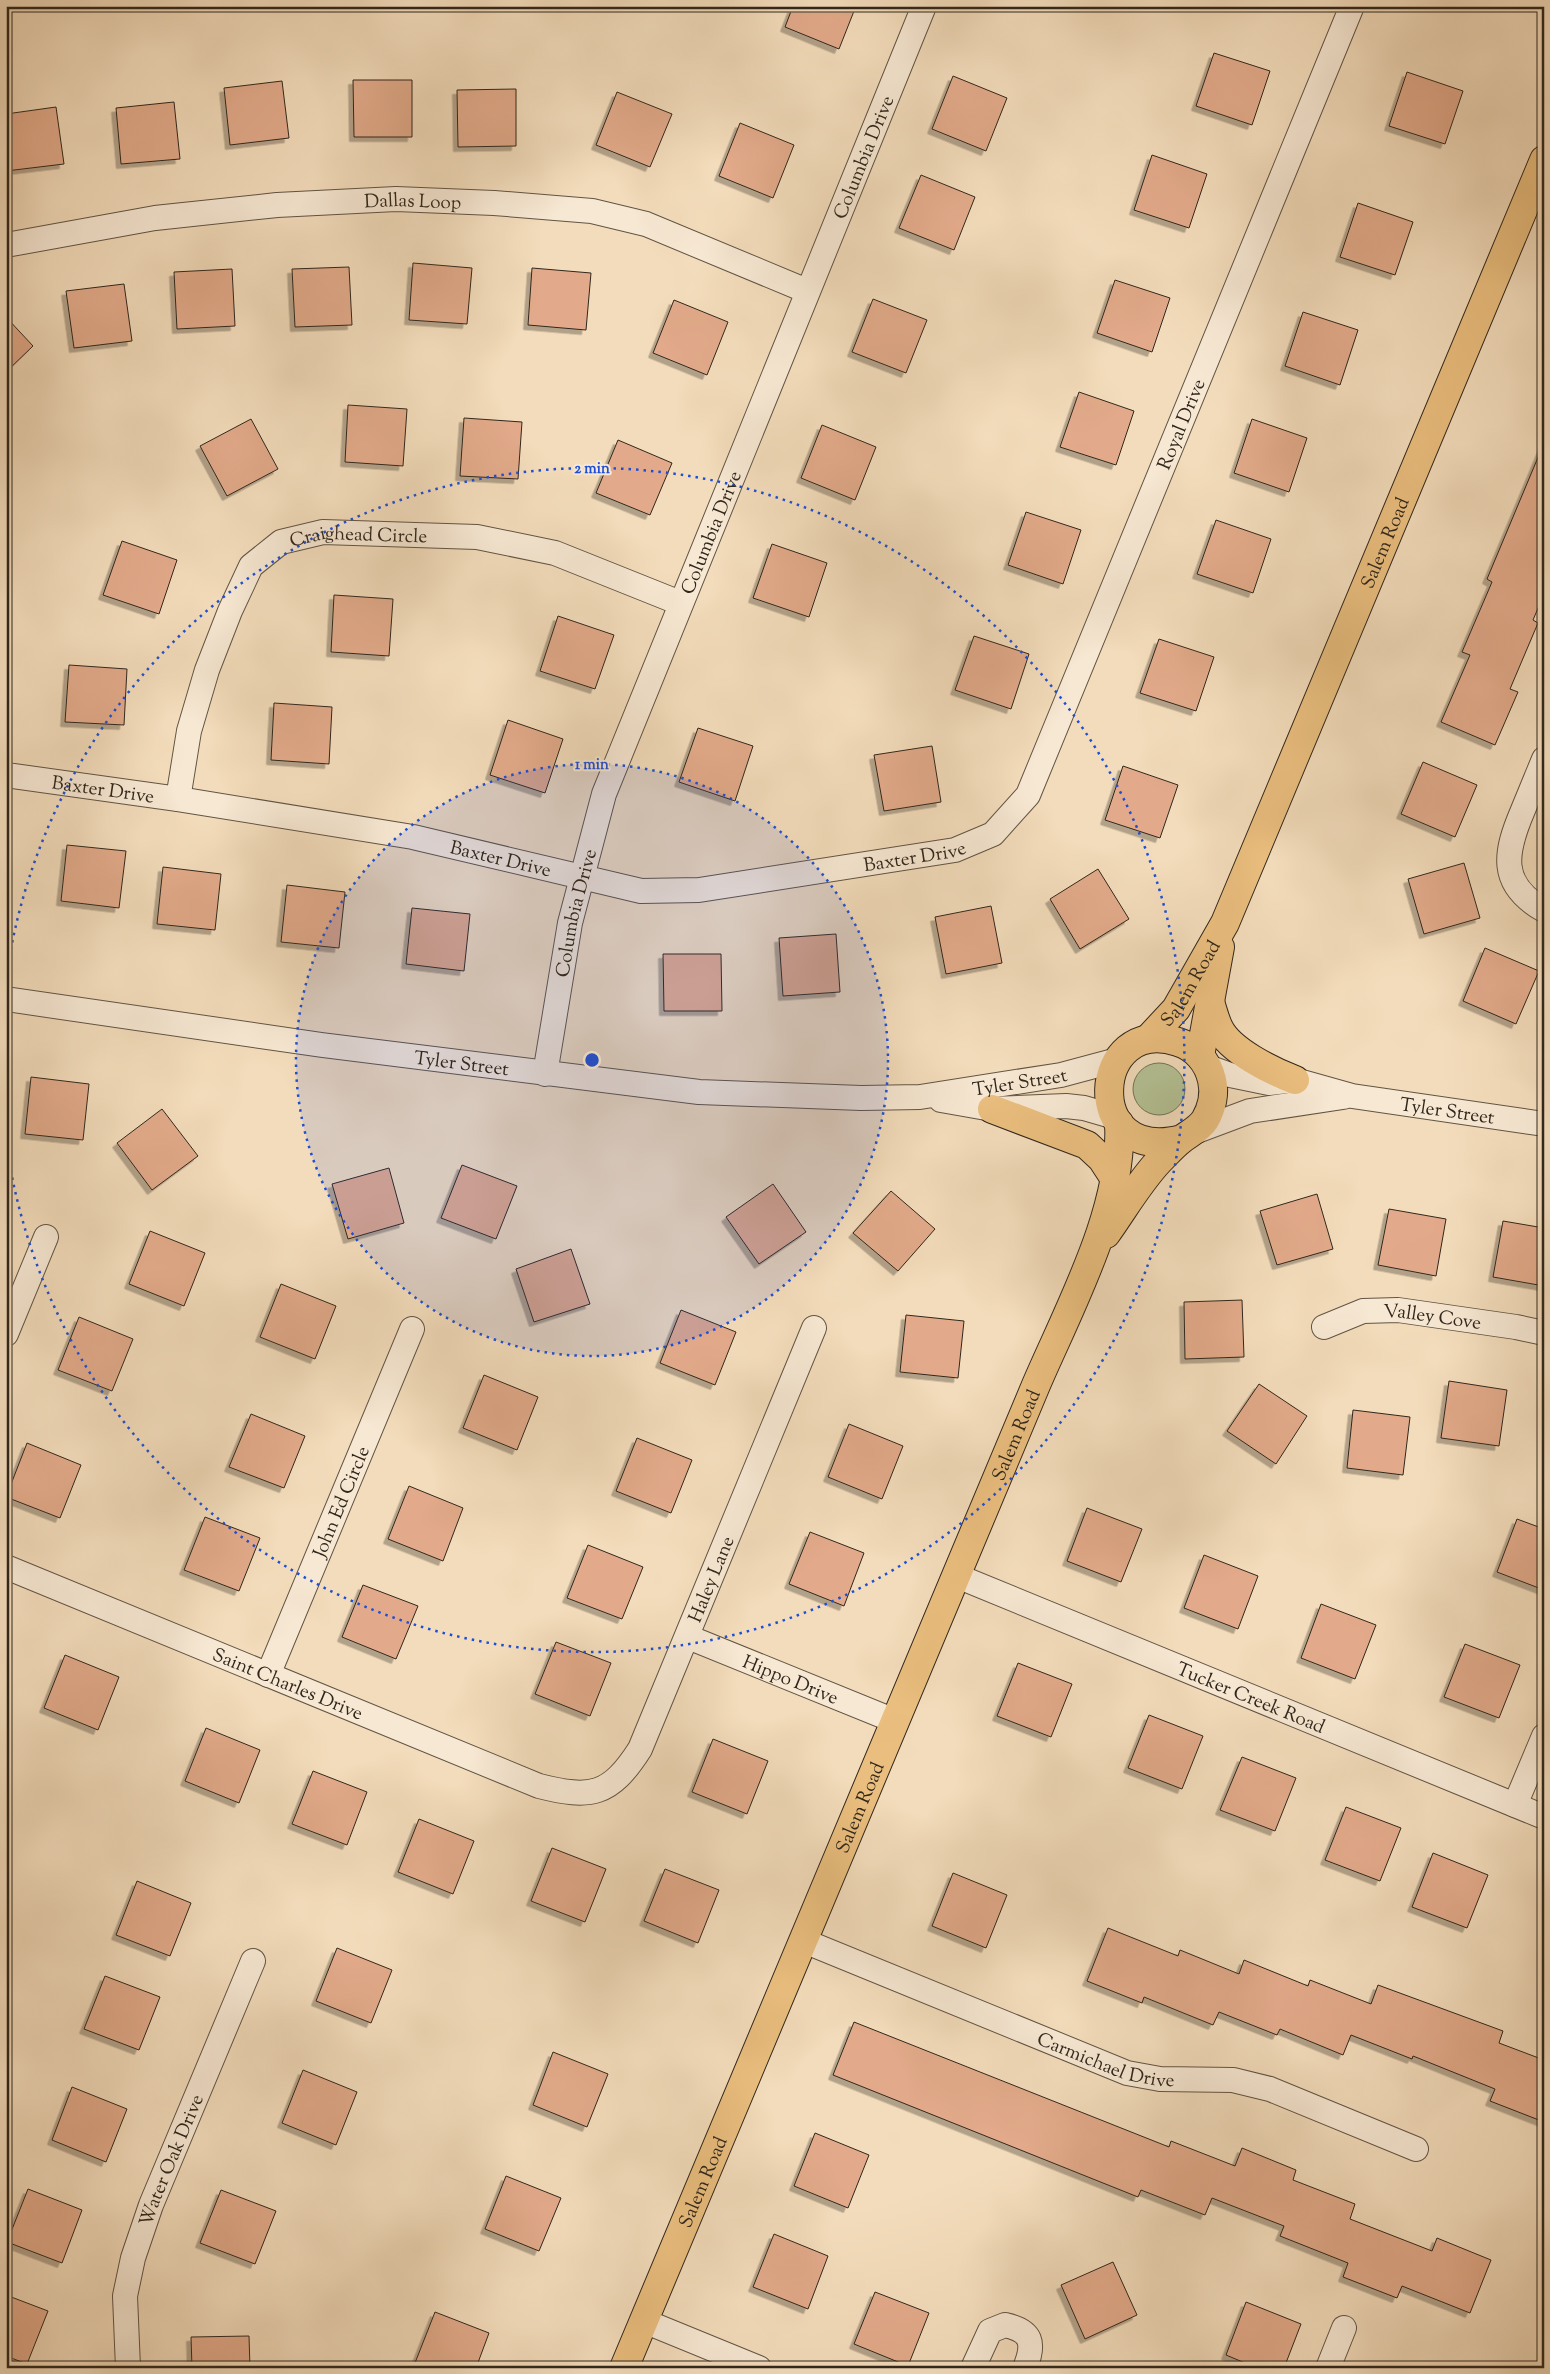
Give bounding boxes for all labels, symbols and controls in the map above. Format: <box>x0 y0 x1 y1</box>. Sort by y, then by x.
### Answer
street label: Columbia Drive <box>828 92 902 224</box>
street label: Dallas Loop <box>364 188 462 218</box>
street label: Royal Drive <box>1152 375 1214 474</box>
text: 2 min <box>574 459 610 480</box>
street label: Columbia Drive <box>675 467 750 599</box>
street label: Salem Road <box>1355 493 1418 593</box>
street label: Craighead Circle <box>287 521 428 556</box>
text: 1 min <box>575 755 609 776</box>
street label: Baxter Drive <box>50 771 156 812</box>
street label: Baxter Drive <box>447 835 554 885</box>
street label: Baxter Drive <box>862 836 971 880</box>
street label: Columbia Drive <box>550 846 605 979</box>
street label: Salem Road <box>1155 936 1228 1034</box>
street label: Tyler Street <box>412 1046 511 1084</box>
centre of rings <box>583 1051 601 1069</box>
street label: Tyler Street <box>971 1063 1071 1105</box>
street label: Tyler Street <box>1398 1092 1497 1133</box>
street label: Valley Cove <box>1383 1299 1483 1338</box>
street label: Salem Road <box>986 1386 1049 1485</box>
street label: John Ed Circle <box>307 1442 378 1563</box>
street label: Haley Lane <box>683 1532 743 1627</box>
street label: Saint Charles Drive <box>208 1642 367 1728</box>
street label: Hippo Drive <box>738 1649 842 1713</box>
street label: Tucker Creek Road <box>1172 1657 1329 1742</box>
street label: Salem Road <box>830 1758 893 1858</box>
street label: Carmichael Drive <box>1032 2027 1175 2095</box>
street label: Water Oak Drive <box>134 2091 212 2230</box>
street label: Salem Road <box>673 2133 736 2232</box>

